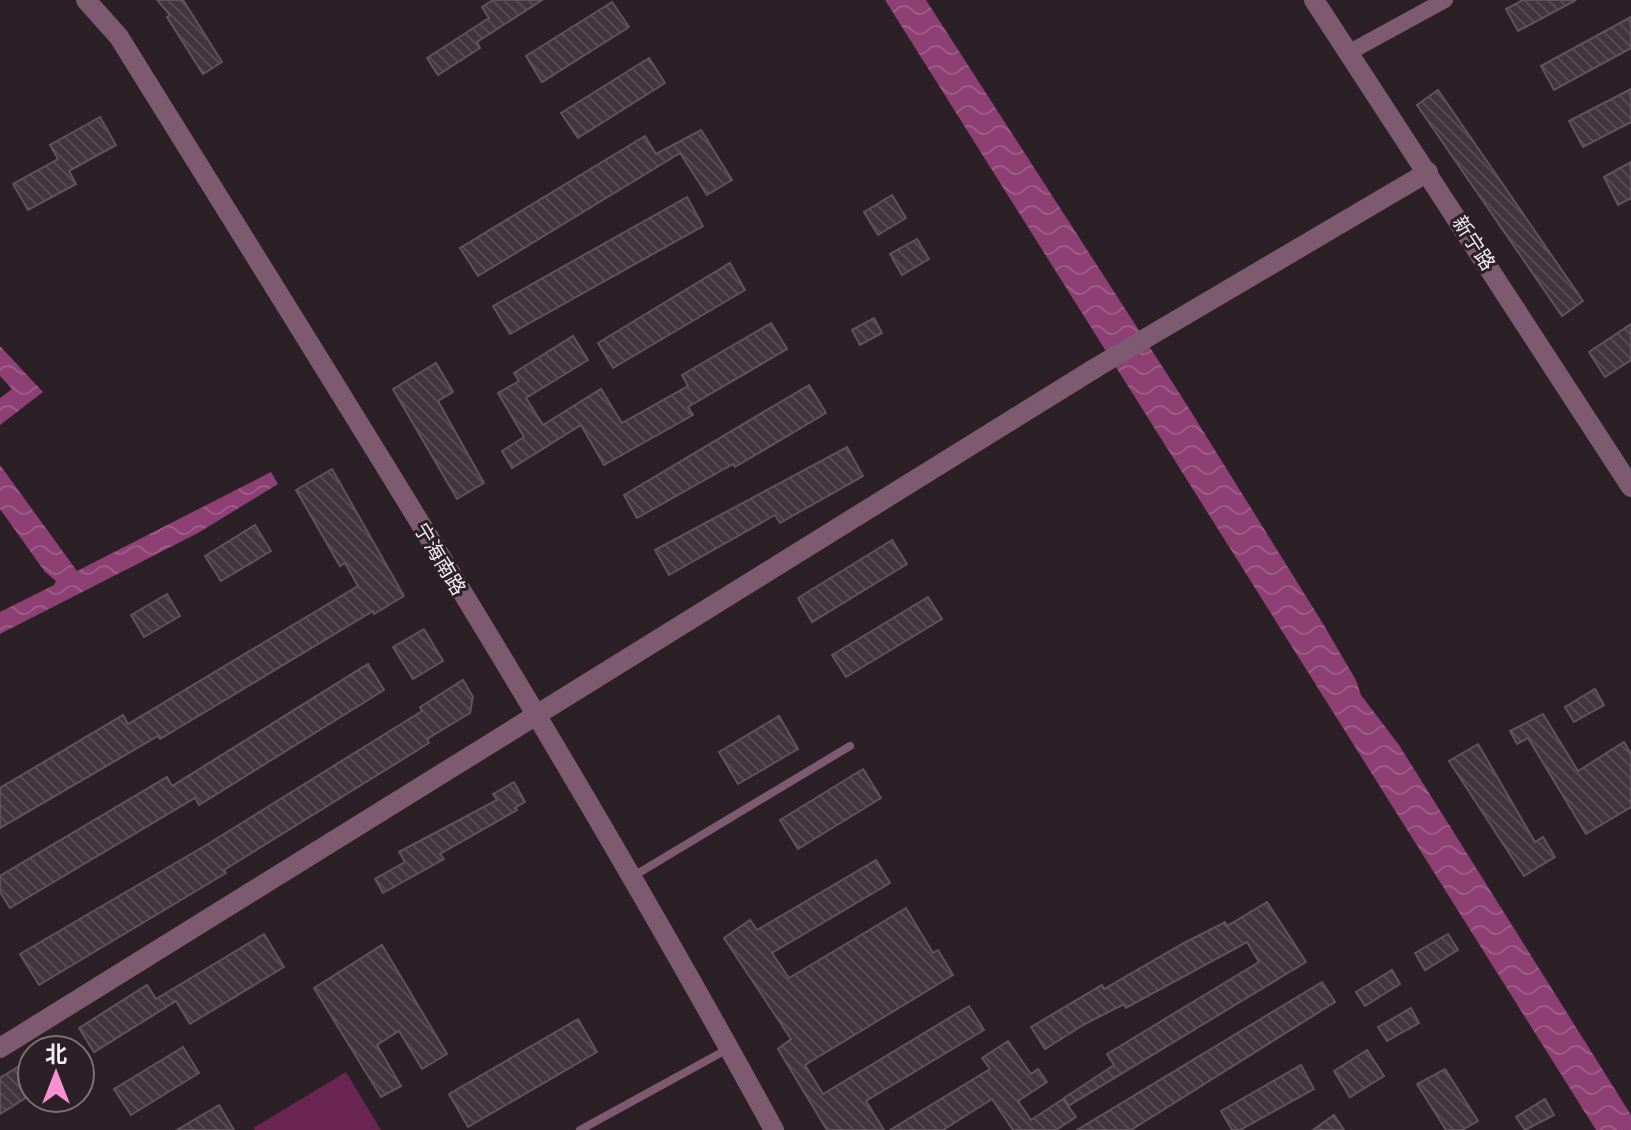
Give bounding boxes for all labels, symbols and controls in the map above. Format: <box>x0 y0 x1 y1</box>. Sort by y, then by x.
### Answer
street label: 新宁路 <box>1448 211 1500 275</box>
street label: 宁海南路 <box>409 519 471 599</box>
north arrow <box>16 1034 96 1114</box>
text: 北 <box>45 1041 67 1067</box>

